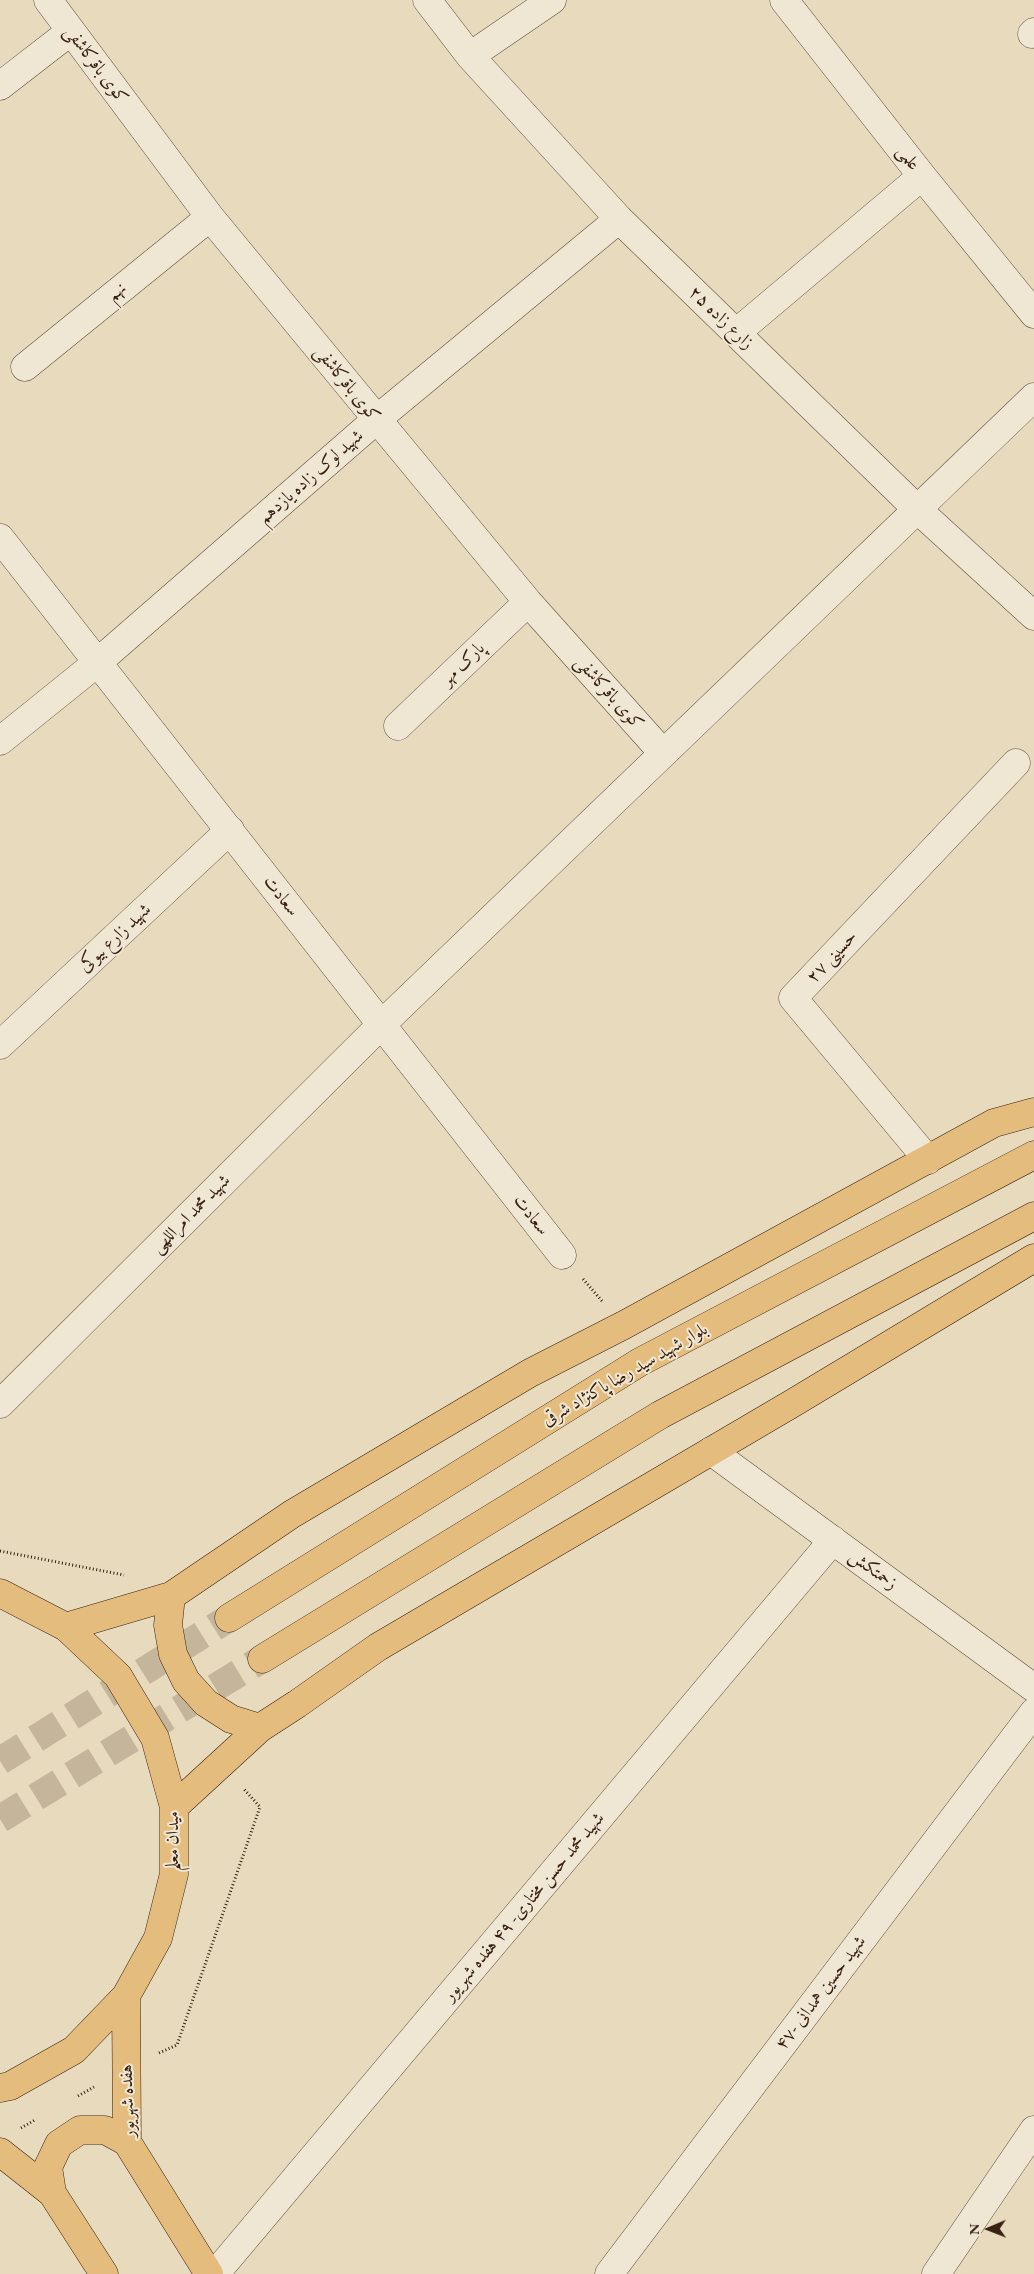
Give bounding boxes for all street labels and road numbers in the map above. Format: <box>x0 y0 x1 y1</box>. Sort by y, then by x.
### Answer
street label: کوی باقرکاشفی <box>60 22 132 108</box>
street label: علمی <box>891 141 925 175</box>
street label: نهم <box>103 278 131 306</box>
street label: زارع زاده ۲۵ <box>684 282 758 354</box>
street label: کوی باقرکاشفی <box>310 341 384 427</box>
street label: شهید لوک زاده یازدهم <box>254 425 368 529</box>
street label: پارک مهر <box>436 638 490 690</box>
street label: کوی باقرکاشفی <box>570 652 648 734</box>
street label: سعادت <box>258 871 304 921</box>
street label: شهید زارع بیوکی <box>74 899 156 977</box>
street label: حسینی ۲۷ <box>802 926 862 988</box>
street label: شهید محمد امراللهی <box>147 1170 235 1258</box>
street label: سعادت <box>508 1190 554 1240</box>
street label: بلوار شهید سید رضا پاکنژاد شرقی <box>538 1319 712 1431</box>
street label: زحمتکش <box>845 1545 901 1595</box>
street label: شهید محمد حسن مختاری- ۴۹ هفده شهریور <box>439 1808 609 2006</box>
street label: میدان معلم <box>162 1811 184 1871</box>
street label: شهید حسین همدانی -۴۷ <box>771 1932 871 2054</box>
street label: هفده شهریور <box>116 2064 140 2138</box>

